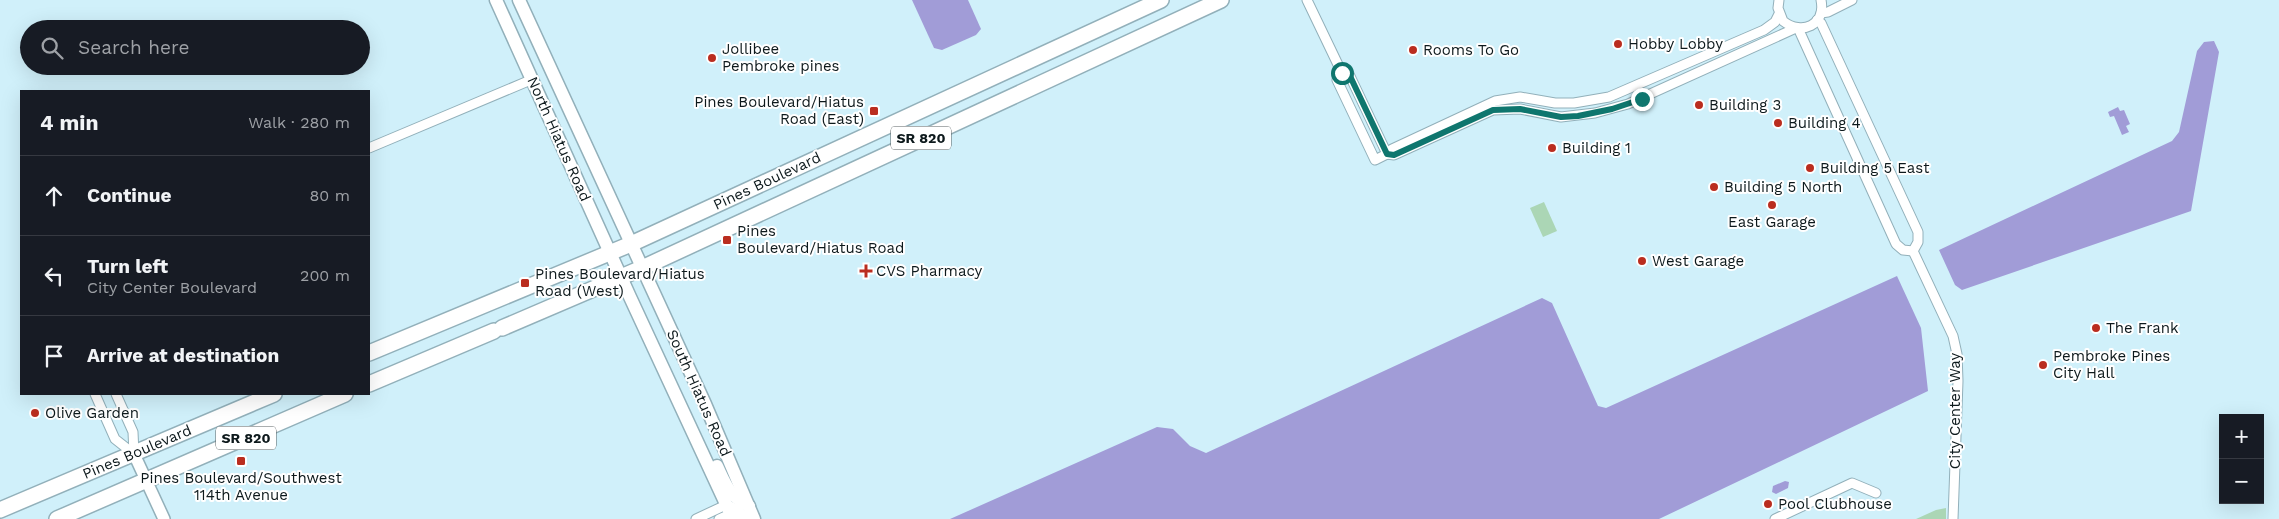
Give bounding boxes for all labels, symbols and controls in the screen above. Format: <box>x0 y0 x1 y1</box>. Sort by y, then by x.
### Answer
search box <box>20 20 370 75</box>
icon: search <box>38 34 66 62</box>
place label: Hobby Lobby <box>1628 35 1723 53</box>
text: Search here <box>78 36 189 59</box>
marker: Hobby Lobby <box>1612 38 1624 50</box>
place label: Jollibee Pembroke pines <box>722 40 840 75</box>
place label: Rooms To Go <box>1423 41 1519 59</box>
marker: Rooms To Go <box>1407 44 1419 56</box>
marker: Jollibee Pembroke pines <box>706 52 718 64</box>
route start <box>1331 62 1354 85</box>
street label: North Hiatus Road <box>523 74 595 204</box>
route end <box>1631 88 1654 111</box>
place label: Pines Boulevard/Hiatus Road (East) <box>694 93 864 128</box>
place label: Building 3 <box>1709 96 1781 114</box>
marker: Building 3 <box>1693 99 1705 111</box>
marker: Pines Boulevard/Hiatus Road (East) <box>868 105 880 117</box>
text: 4 min <box>40 110 98 135</box>
text: Walk · 280 m <box>248 113 350 132</box>
place label: Building 4 <box>1788 114 1861 132</box>
marker: Building 4 <box>1772 117 1784 129</box>
road number: SR 820 <box>891 126 951 150</box>
place label: Building 1 <box>1562 139 1631 157</box>
marker: Building 1 <box>1546 142 1558 154</box>
street label: Pines Boulevard <box>710 148 824 214</box>
place label: Building 5 East <box>1820 159 1930 177</box>
marker: Building 5 East <box>1804 162 1816 174</box>
place label: Building 5 North <box>1724 178 1842 196</box>
marker: Building 5 North <box>1708 181 1720 193</box>
icon: ahead <box>40 182 68 210</box>
text: Continue <box>87 184 171 207</box>
text: 80 m <box>309 186 350 205</box>
marker: East Garage <box>1766 199 1778 211</box>
place label: East Garage <box>1728 213 1816 231</box>
place label: Pines Boulevard/Hiatus Road <box>737 222 904 257</box>
marker: Pines Boulevard/Hiatus Road <box>721 234 733 246</box>
place label: West Garage <box>1652 252 1744 270</box>
text: Turn left <box>87 255 168 278</box>
marker: West Garage <box>1636 255 1648 267</box>
icon: left <box>40 262 68 290</box>
place label: CVS Pharmacy <box>876 262 982 280</box>
place label: Pines Boulevard/Hiatus Road (West) <box>535 265 705 300</box>
marker: CVS Pharmacy <box>860 265 872 277</box>
text: 200 m <box>300 266 350 285</box>
marker: Pines Boulevard/Hiatus Road (West) <box>519 277 531 289</box>
text: City Center Boulevard <box>87 278 257 297</box>
place label: The Frank <box>2106 319 2179 337</box>
marker: The Frank <box>2090 322 2102 334</box>
street label: South Hiatus Road <box>663 327 735 459</box>
icon: arrive <box>40 342 68 370</box>
text: Arrive at destination <box>87 344 279 367</box>
place label: Pembroke Pines City Hall <box>2053 347 2170 382</box>
street label: City Center Way <box>1946 353 1964 469</box>
marker: Pembroke Pines City Hall <box>2037 359 2049 371</box>
place label: Olive Garden <box>45 404 139 422</box>
marker: Olive Garden <box>29 407 41 419</box>
map controls <box>2219 414 2264 504</box>
button: + <box>2219 414 2264 459</box>
street label: Pines Boulevard <box>80 421 194 483</box>
road number: SR 820 <box>216 426 276 449</box>
marker: Pines Boulevard/Southwest 114th Avenue <box>235 455 247 467</box>
button: − <box>2219 459 2264 504</box>
place label: Pines Boulevard/Southwest 114th Avenue <box>140 469 342 504</box>
place label: Pool Clubhouse <box>1778 495 1892 513</box>
marker: Pool Clubhouse <box>1762 498 1774 510</box>

